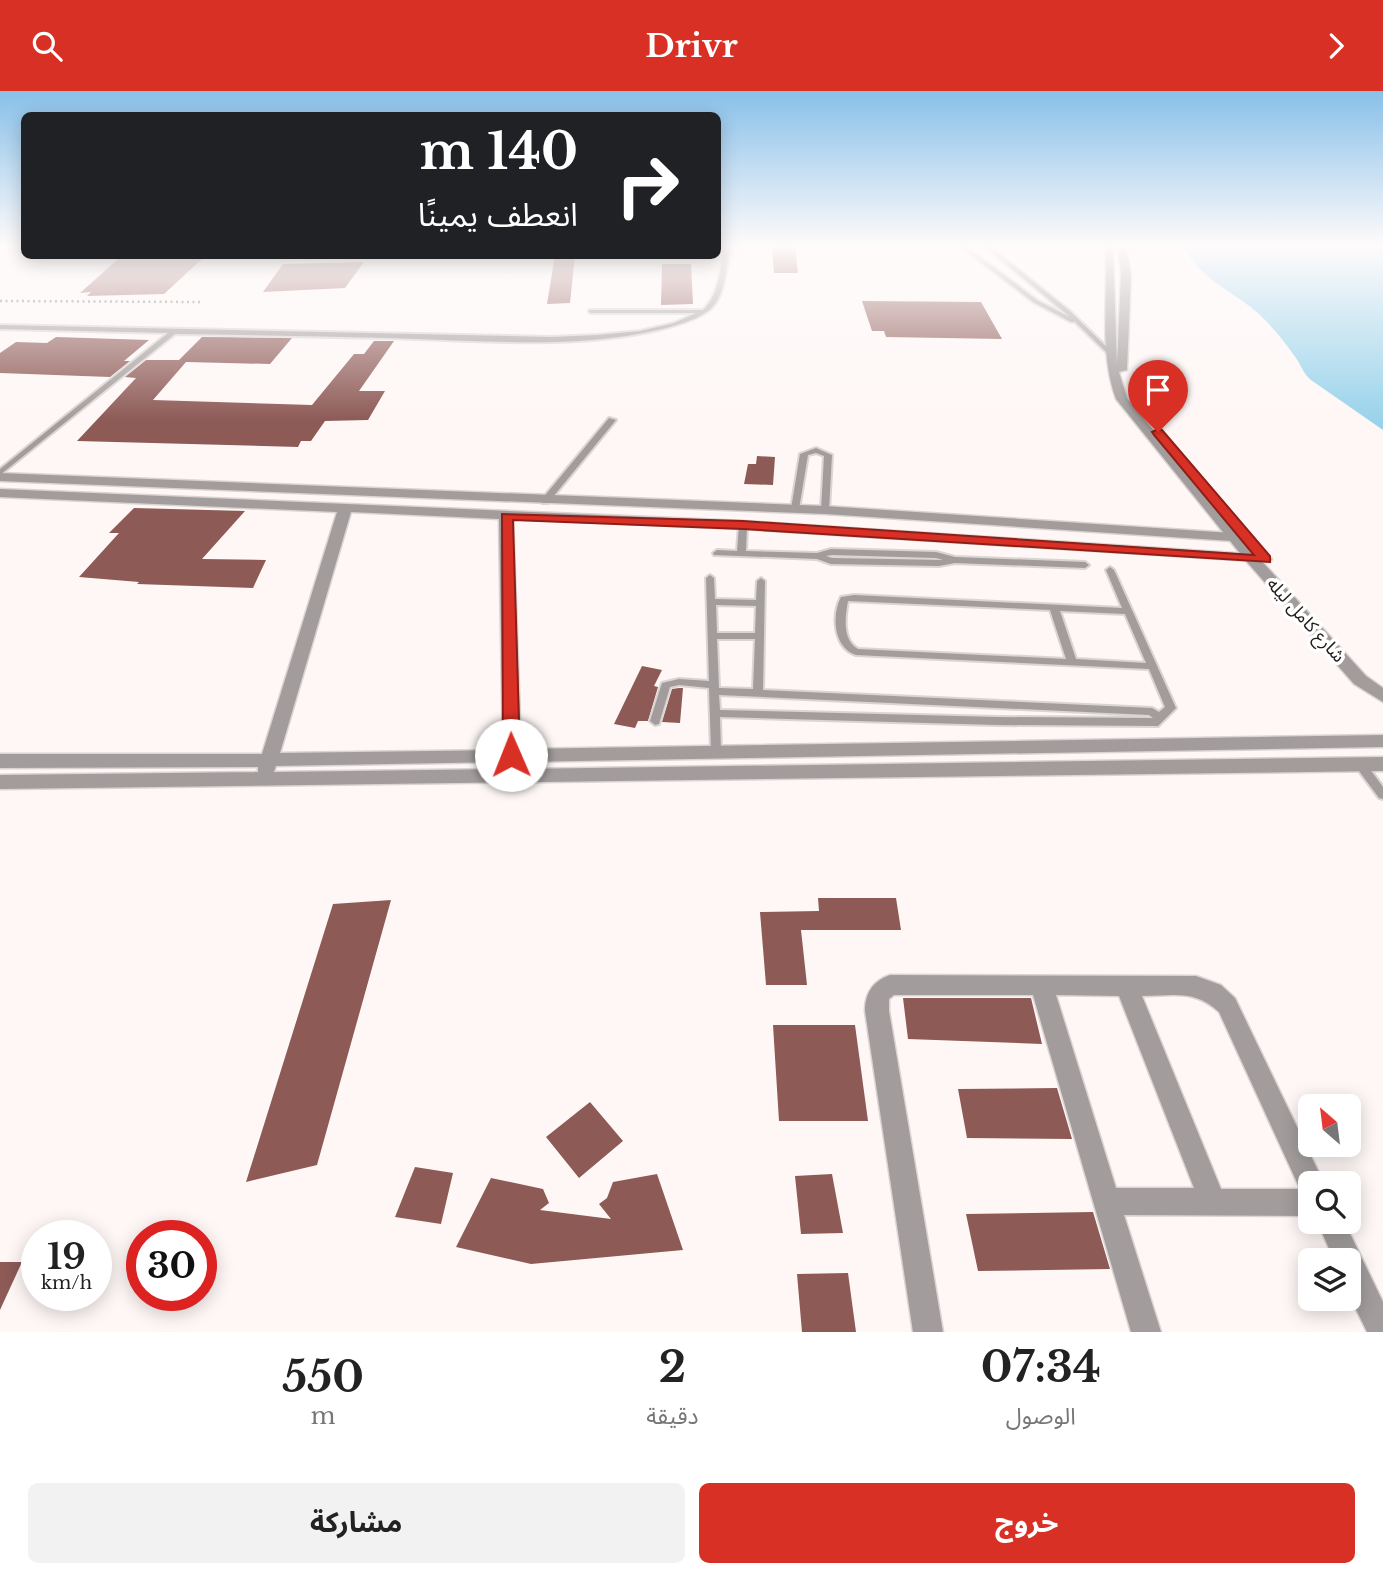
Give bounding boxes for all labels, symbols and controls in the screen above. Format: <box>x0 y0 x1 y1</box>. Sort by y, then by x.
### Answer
text: Drivr <box>645 26 738 66</box>
icon: search <box>28 27 66 65</box>
icon: forward <box>1317 27 1355 65</box>
text: 140 m <box>420 121 578 182</box>
icon: right <box>602 140 693 231</box>
text: انعطف يمينًا <box>418 195 578 235</box>
pin <box>1128 360 1188 432</box>
icon: arrive <box>1139 371 1177 409</box>
street label: شارع كامل ليله <box>1260 573 1350 669</box>
position arrow <box>474 718 548 792</box>
north arrow <box>1298 1094 1362 1157</box>
map controls <box>1298 1094 1361 1311</box>
button: search <box>1298 1171 1361 1234</box>
speed limit sign: 30 <box>126 1220 217 1311</box>
text: 19 <box>47 1235 86 1278</box>
button: layers <box>1298 1248 1361 1311</box>
text: km/h <box>41 1272 92 1294</box>
text: 2 <box>659 1341 686 1393</box>
text: 07:34 <box>981 1341 1101 1393</box>
text: 550 <box>282 1351 364 1403</box>
text: m <box>311 1402 335 1430</box>
text: دقيقة <box>646 1402 699 1430</box>
text: الوصول <box>1006 1402 1076 1430</box>
button: مشاركة <box>28 1483 685 1563</box>
button: خروج <box>699 1483 1355 1563</box>

